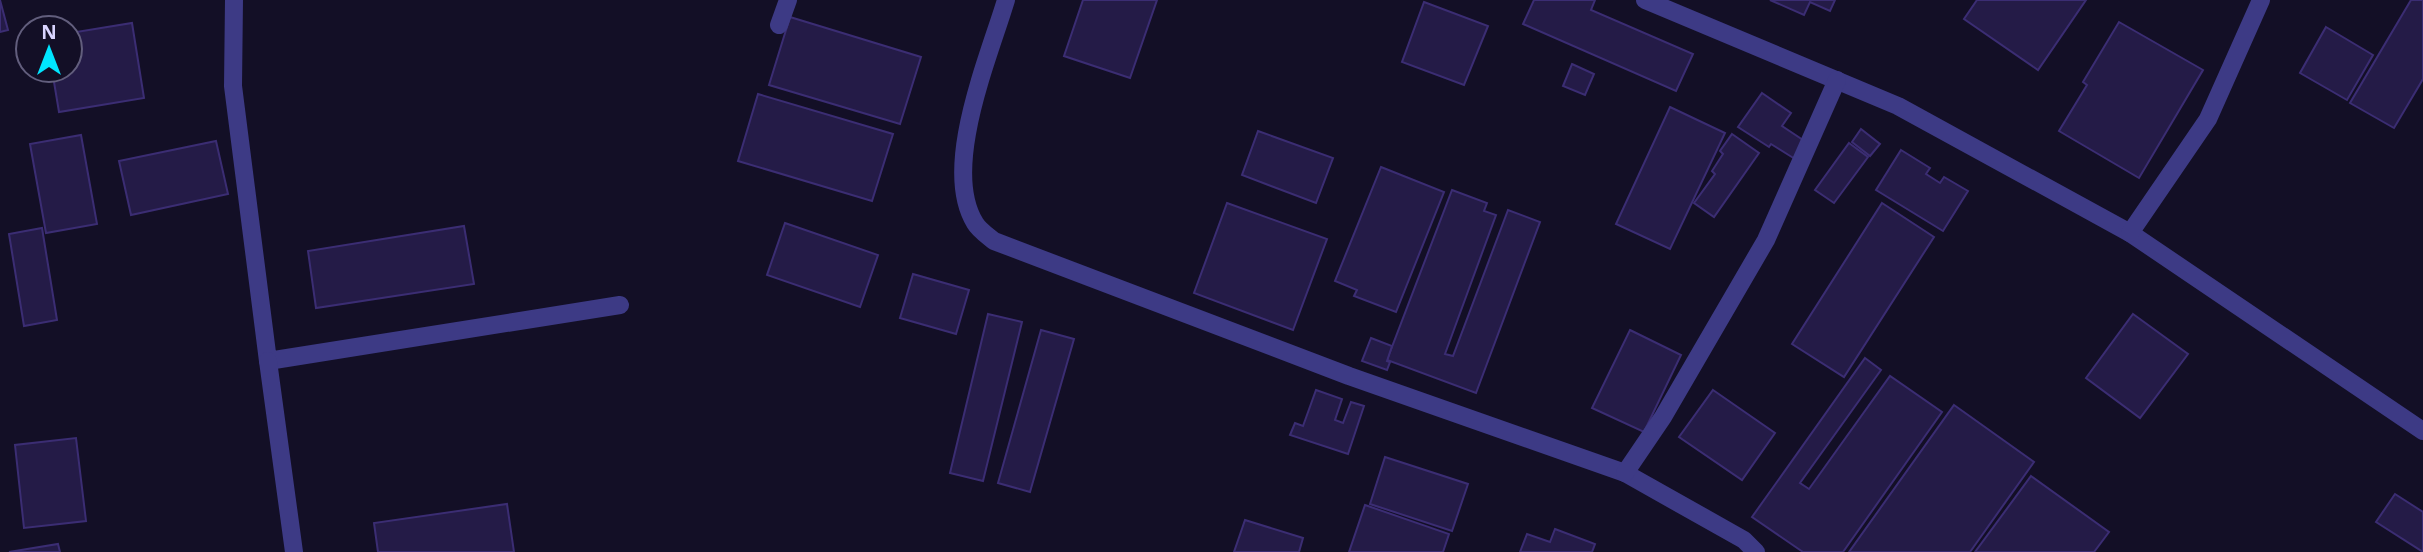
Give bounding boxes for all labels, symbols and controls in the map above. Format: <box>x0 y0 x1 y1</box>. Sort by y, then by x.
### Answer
north arrow <box>14 14 84 84</box>
text: N <box>41 19 57 45</box>

